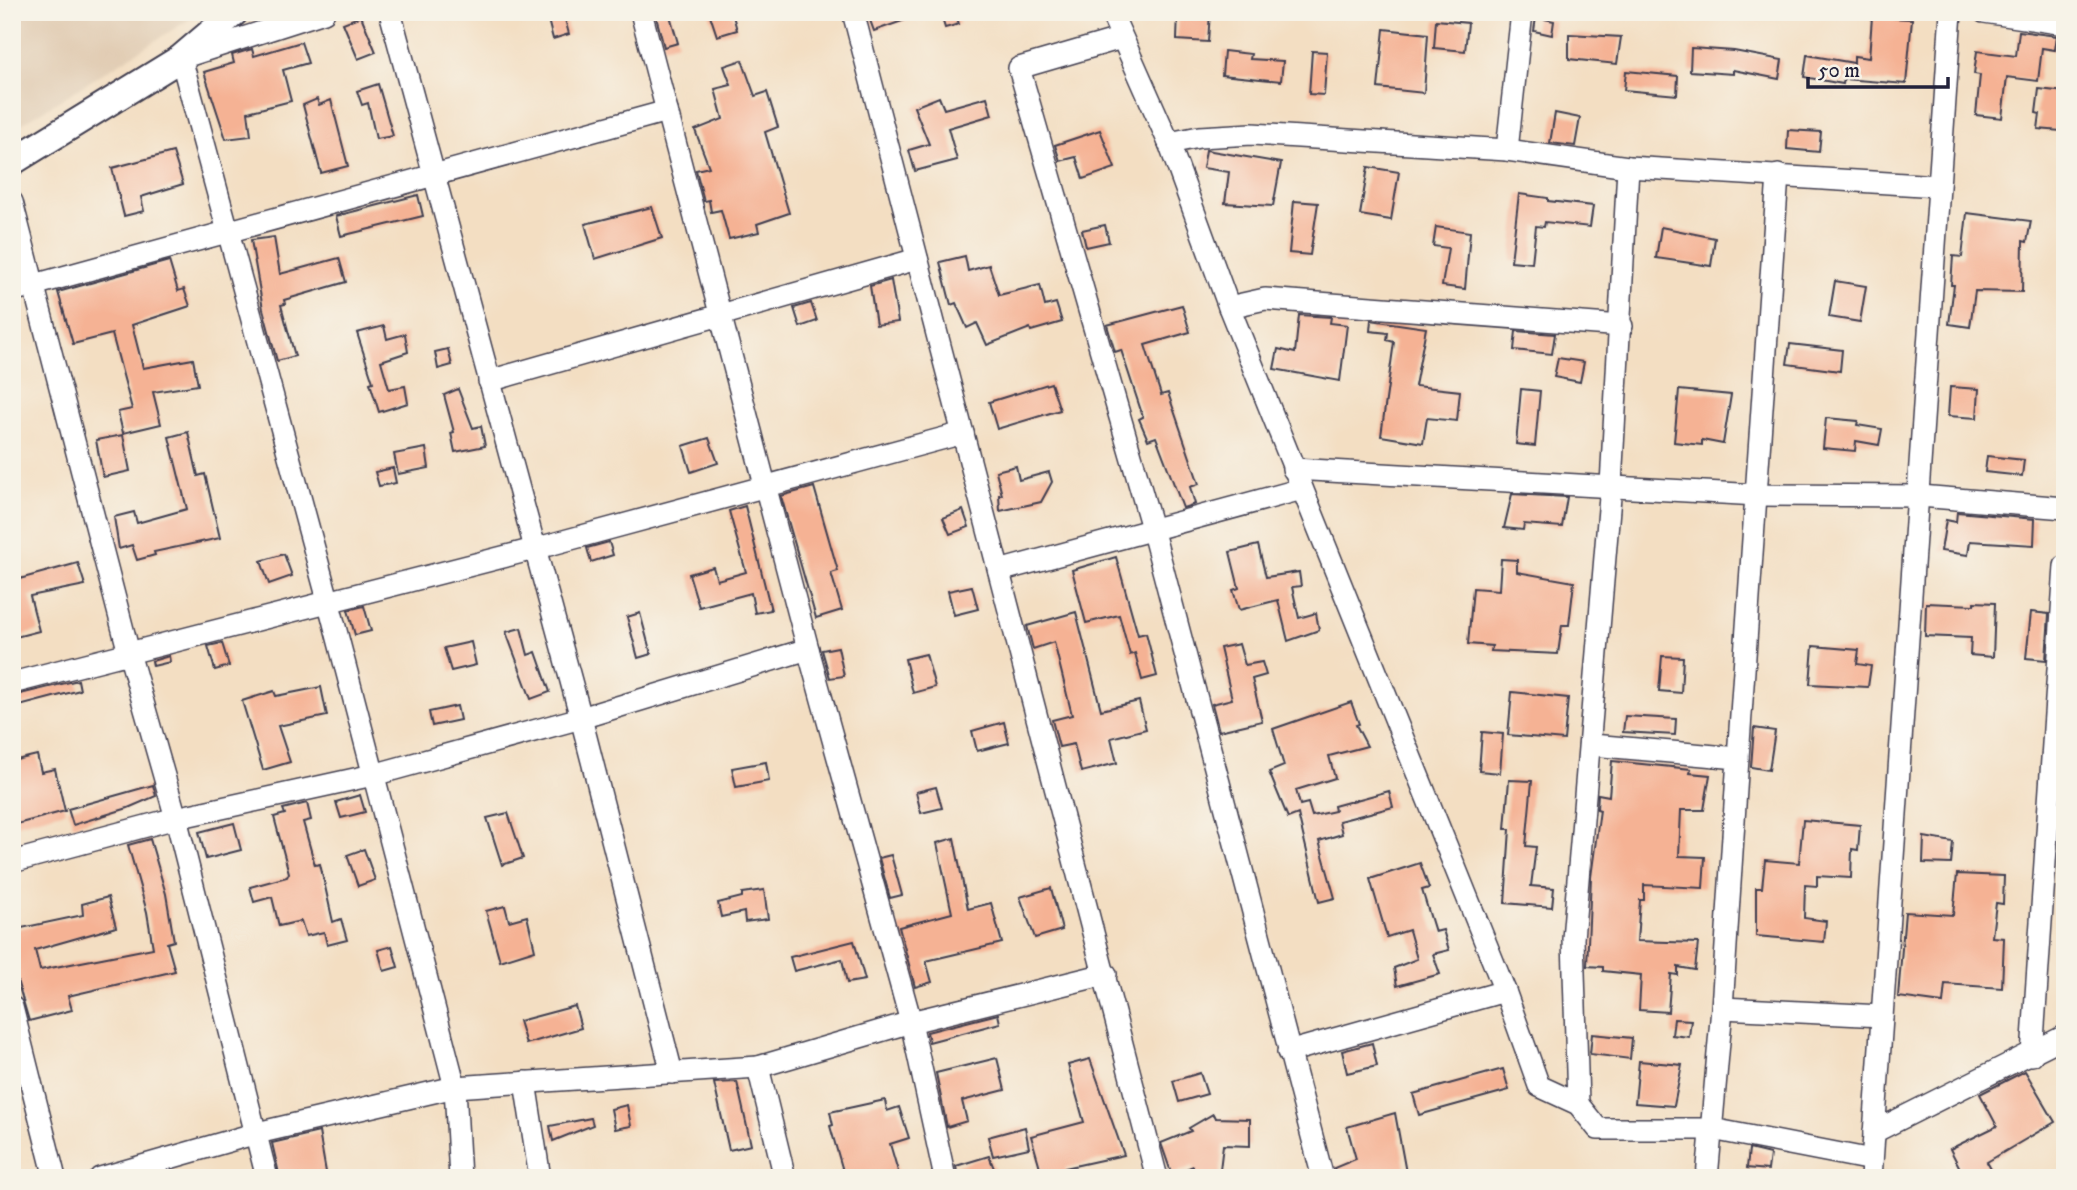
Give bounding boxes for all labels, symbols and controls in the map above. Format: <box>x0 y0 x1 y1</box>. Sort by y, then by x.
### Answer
scale bar <box>1808 46 1948 90</box>
text: 50 m <box>1818 58 1860 84</box>

